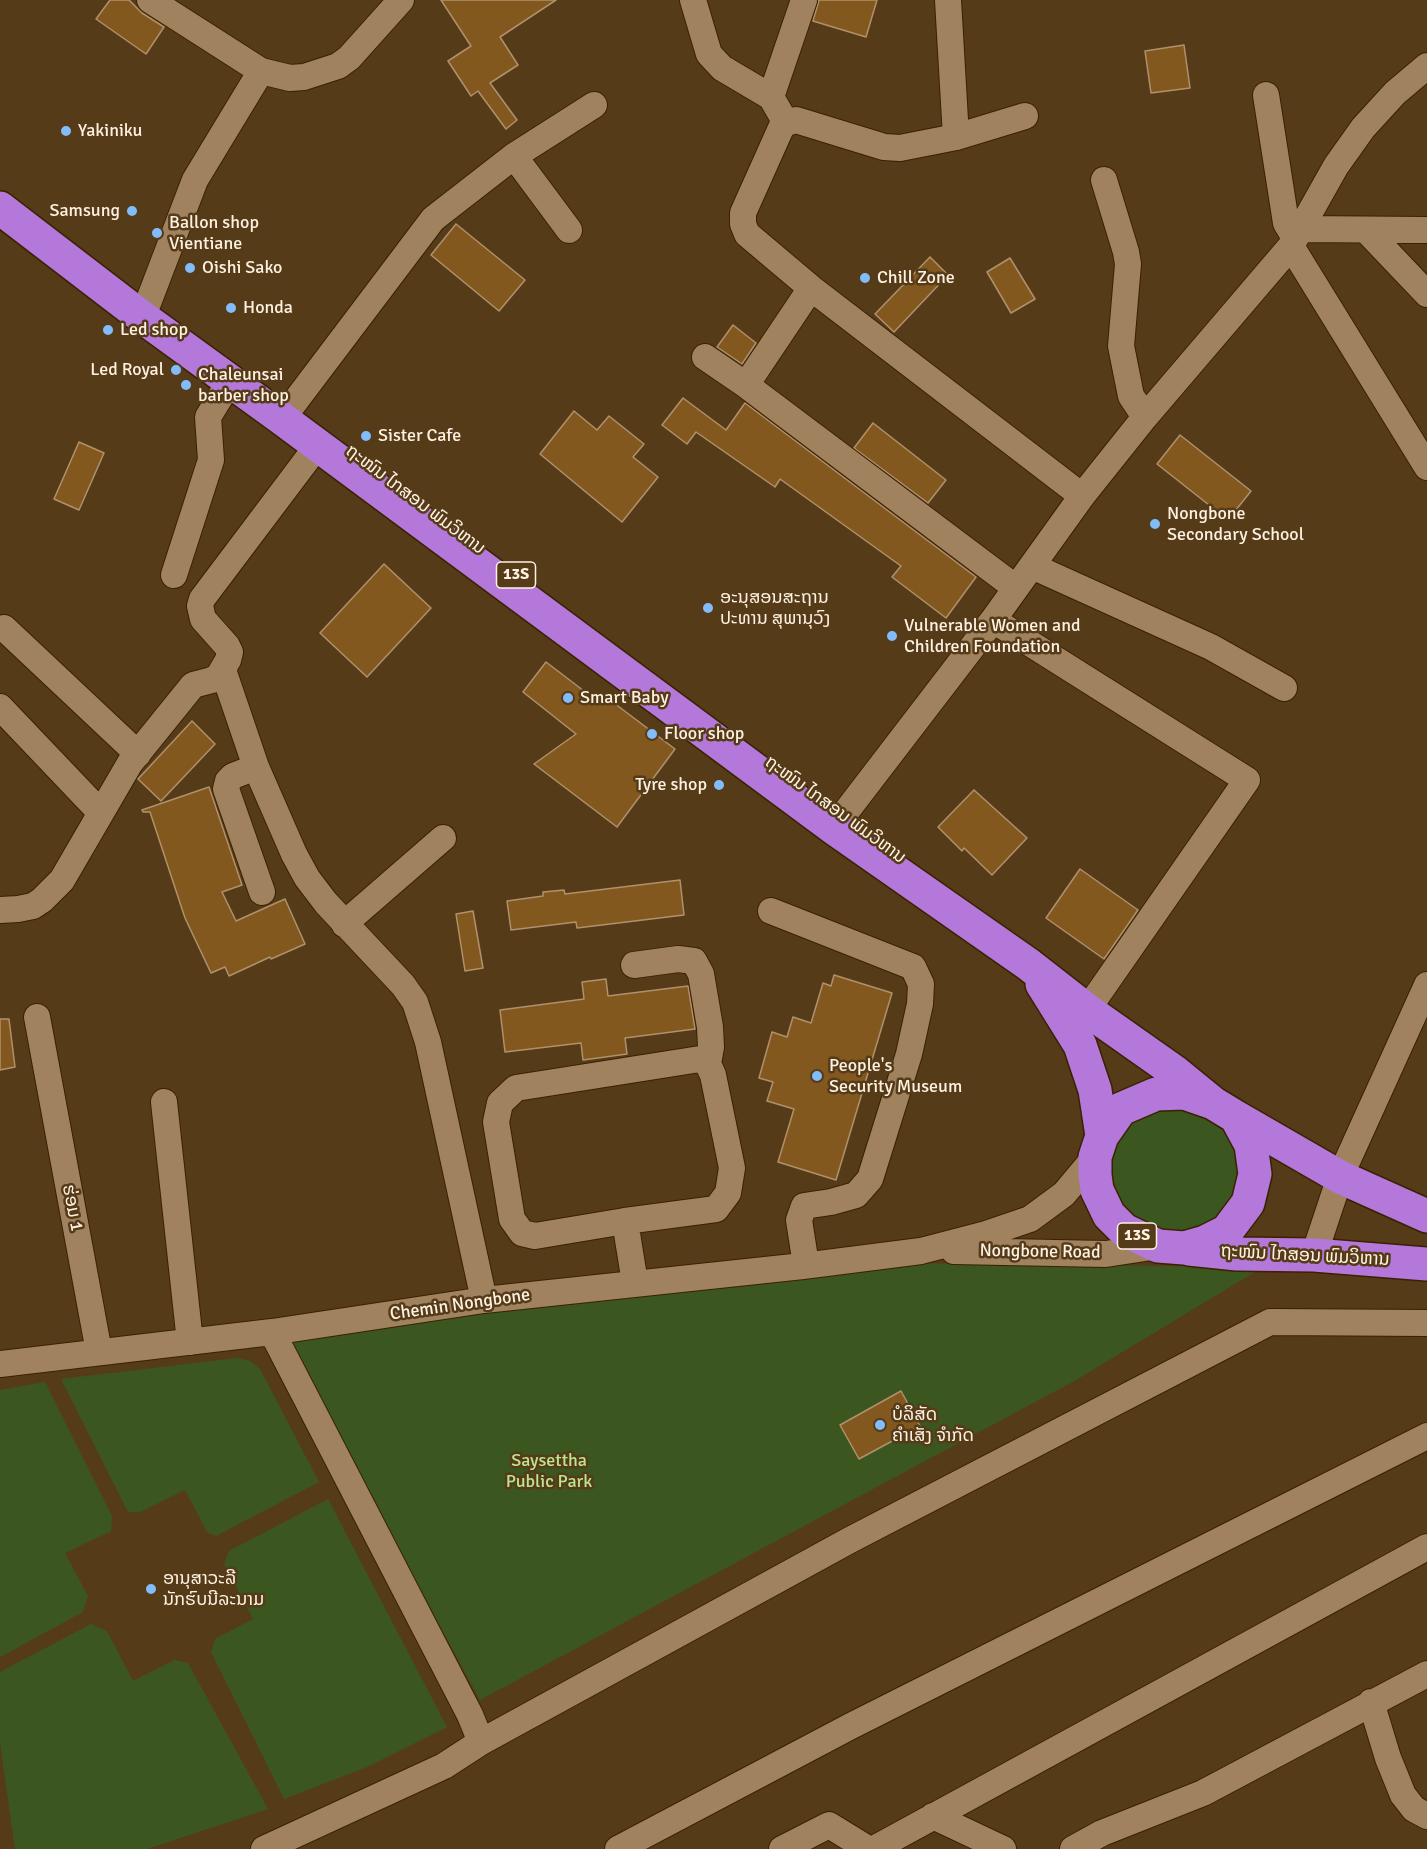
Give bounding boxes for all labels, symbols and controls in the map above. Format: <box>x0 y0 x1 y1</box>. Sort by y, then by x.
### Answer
place label: Yakiniku <box>78 120 142 142</box>
marker: Yakiniku <box>59 124 73 138</box>
place label: Samsung <box>49 200 120 222</box>
marker: Samsung <box>125 204 139 218</box>
place label: Ballon shop Vientiane <box>169 212 259 254</box>
marker: Ballon shop Vientiane <box>150 226 164 240</box>
place label: Oishi Sako <box>202 257 282 279</box>
marker: Oishi Sako <box>183 261 197 275</box>
place label: Chill Zone <box>877 267 955 289</box>
marker: Chill Zone <box>858 271 872 285</box>
place label: Honda <box>243 297 293 319</box>
marker: Honda <box>224 301 238 315</box>
place label: Led shop <box>120 319 188 341</box>
marker: Led shop <box>101 323 115 337</box>
place label: Led Royal <box>90 359 164 381</box>
marker: Led Royal <box>169 363 183 377</box>
place label: Chaleunsai barber shop <box>198 364 289 406</box>
marker: Chaleunsai barber shop <box>179 378 193 392</box>
place label: Sister Cafe <box>378 425 461 447</box>
marker: Sister Cafe <box>359 429 373 443</box>
street label: ຖະໜົນ ໄກສອນ ພົມວິຫານ <box>341 440 489 560</box>
place label: Nongbone Secondary School <box>1167 503 1304 546</box>
marker: Nongbone Secondary School <box>1148 517 1162 531</box>
road number: 13S <box>496 562 536 588</box>
place label: ອະນຸສອນສະຖານ ປະທານ ສຸພານຸວົງ <box>720 587 830 630</box>
marker: ອະນຸສອນສະຖານ ປະທານ ສຸພານຸວົງ <box>701 601 715 615</box>
place label: Vulnerable Women and Children Foundation <box>904 615 1080 658</box>
marker: Vulnerable Women and Children Foundation <box>885 629 899 643</box>
place label: Smart Baby <box>580 687 669 709</box>
marker: Smart Baby <box>561 691 575 705</box>
place label: Floor shop <box>664 723 744 745</box>
marker: Floor shop <box>645 727 659 741</box>
street label: ຖະໜົນ ໄກສອນ ພົມວິຫານ <box>760 751 910 869</box>
place label: Tyre shop <box>635 774 707 796</box>
marker: Tyre shop <box>712 778 726 792</box>
place label: People's Security Museum <box>829 1055 962 1098</box>
marker: People's Security Museum <box>810 1069 824 1083</box>
street label: ຮ່ອມ 1 <box>57 1183 87 1233</box>
road number: 13S <box>1118 1223 1156 1249</box>
street label: Nongbone Road <box>979 1240 1101 1264</box>
street label: ຖະໜົນ ໄກສອນ ພົມວິຫານ <box>1220 1241 1390 1271</box>
street label: Chemin Nongbone <box>389 1284 531 1326</box>
place label: ບໍລິສັດ ຄຳເສັງ ຈຳກັດ <box>892 1404 974 1446</box>
marker: ບໍລິສັດ ຄຳເສັງ ຈຳກັດ <box>873 1418 887 1432</box>
park label: Saysettha Public Park <box>506 1450 592 1492</box>
place label: ອານຸສາວະລີ ນັກຮົບນີລະນາມ <box>163 1568 264 1610</box>
marker: ອານຸສາວະລີ ນັກຮົບນີລະນາມ <box>144 1582 158 1596</box>

